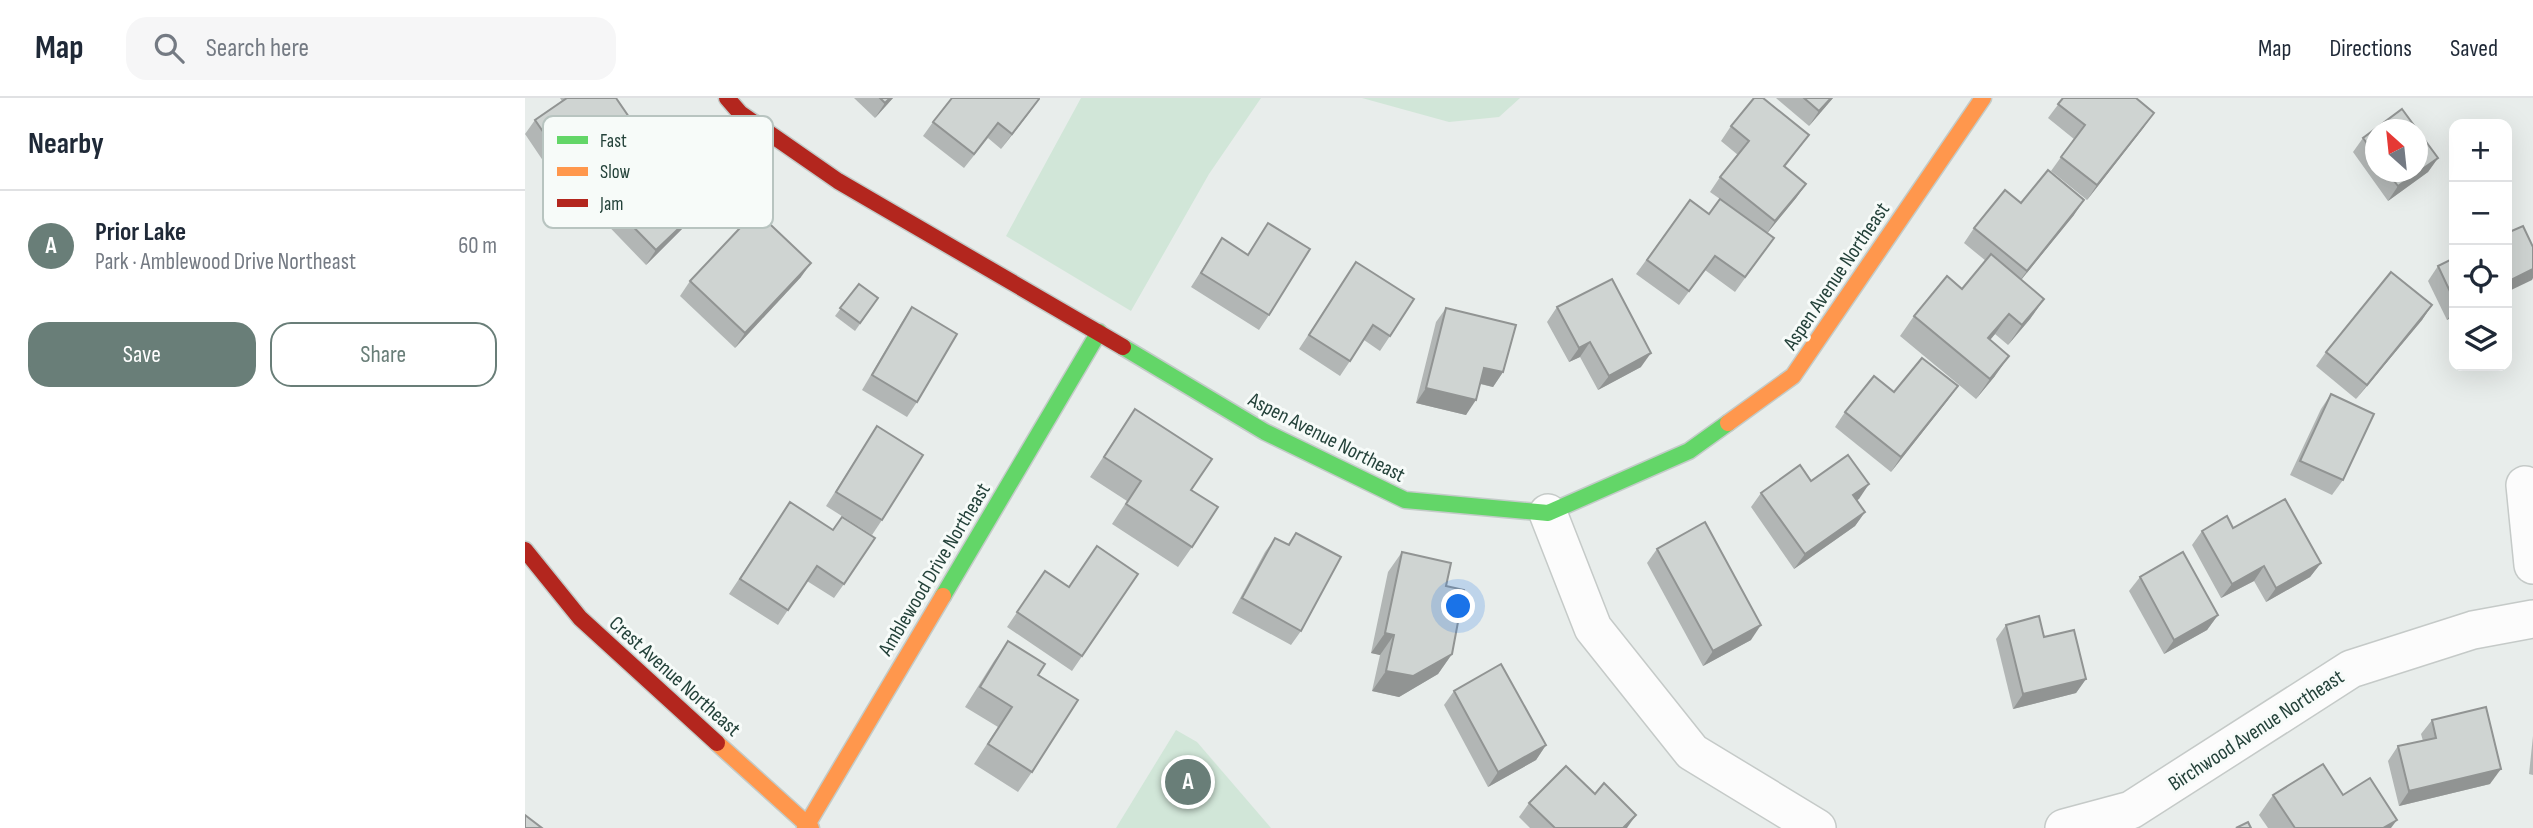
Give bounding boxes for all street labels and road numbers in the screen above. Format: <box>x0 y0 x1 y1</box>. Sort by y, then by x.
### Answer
street label: Aspen Avenue Northeast <box>1777 198 1895 356</box>
street label: Aspen Avenue Northeast <box>1243 387 1409 488</box>
street label: Amblewood Drive Northeast <box>873 479 996 661</box>
street label: Crest Avenue Northeast <box>604 611 745 742</box>
street label: Birchwood Avenue Northeast <box>2164 664 2349 796</box>

